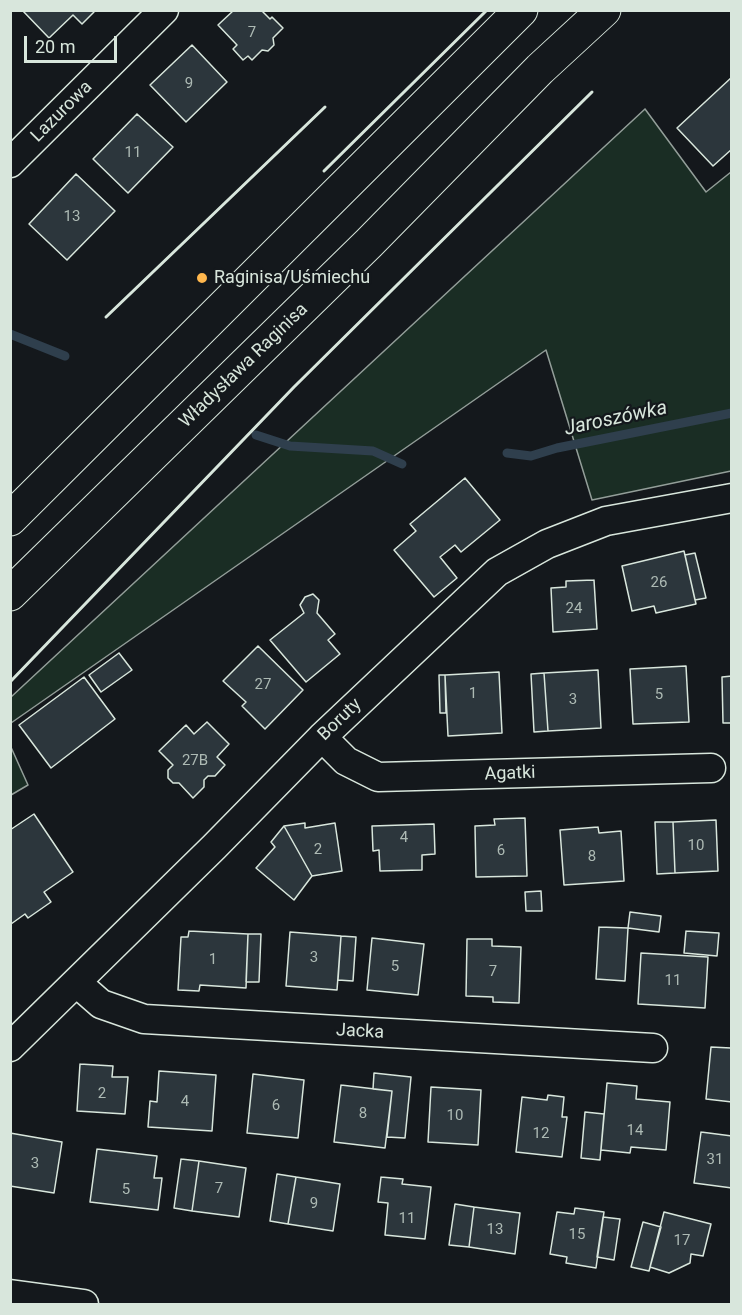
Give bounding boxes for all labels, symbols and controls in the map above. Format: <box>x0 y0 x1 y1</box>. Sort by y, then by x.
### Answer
scale bar <box>27 24 120 62</box>
house number: 7 <box>248 24 256 42</box>
text: 20 m <box>35 36 75 57</box>
house number: 9 <box>185 75 193 93</box>
street label: Lazurowa <box>27 77 97 147</box>
house number: 11 <box>125 144 141 162</box>
house number: 13 <box>64 208 80 226</box>
place label: Raginisa/Uśmiechu <box>214 267 370 289</box>
marker: Raginisa/Uśmiechu <box>195 271 209 285</box>
street label: Władysława Raginisa <box>175 299 313 433</box>
water label: Jaroszówka <box>563 396 669 442</box>
house number: 26 <box>651 574 667 592</box>
house number: 24 <box>566 600 582 618</box>
house number: 27 <box>255 676 271 694</box>
house number: 1 <box>469 685 477 703</box>
house number: 5 <box>655 686 663 704</box>
house number: 3 <box>569 691 577 709</box>
street label: Boruty <box>314 694 366 746</box>
house number: 27B <box>182 752 208 770</box>
street label: Agatki <box>484 762 536 786</box>
house number: 4 <box>400 829 408 847</box>
house number: 10 <box>688 837 704 855</box>
house number: 2 <box>314 841 322 859</box>
house number: 6 <box>497 842 505 860</box>
house number: 8 <box>588 848 596 866</box>
house number: 3 <box>310 949 318 967</box>
house number: 1 <box>209 951 217 969</box>
house number: 5 <box>391 958 399 976</box>
house number: 7 <box>489 963 497 981</box>
house number: 11 <box>665 972 681 990</box>
street label: Jacka <box>335 1020 385 1044</box>
house number: 2 <box>98 1085 106 1103</box>
house number: 4 <box>181 1093 189 1111</box>
house number: 6 <box>272 1097 280 1115</box>
house number: 8 <box>359 1105 367 1123</box>
house number: 10 <box>447 1107 463 1125</box>
house number: 14 <box>627 1122 643 1140</box>
house number: 12 <box>533 1125 549 1143</box>
house number: 31 <box>707 1151 723 1169</box>
house number: 3 <box>31 1155 39 1173</box>
house number: 7 <box>215 1180 223 1198</box>
house number: 5 <box>122 1181 130 1199</box>
house number: 9 <box>310 1195 318 1213</box>
house number: 11 <box>399 1210 415 1228</box>
house number: 13 <box>487 1221 503 1239</box>
house number: 15 <box>569 1226 585 1244</box>
house number: 17 <box>674 1232 690 1250</box>

